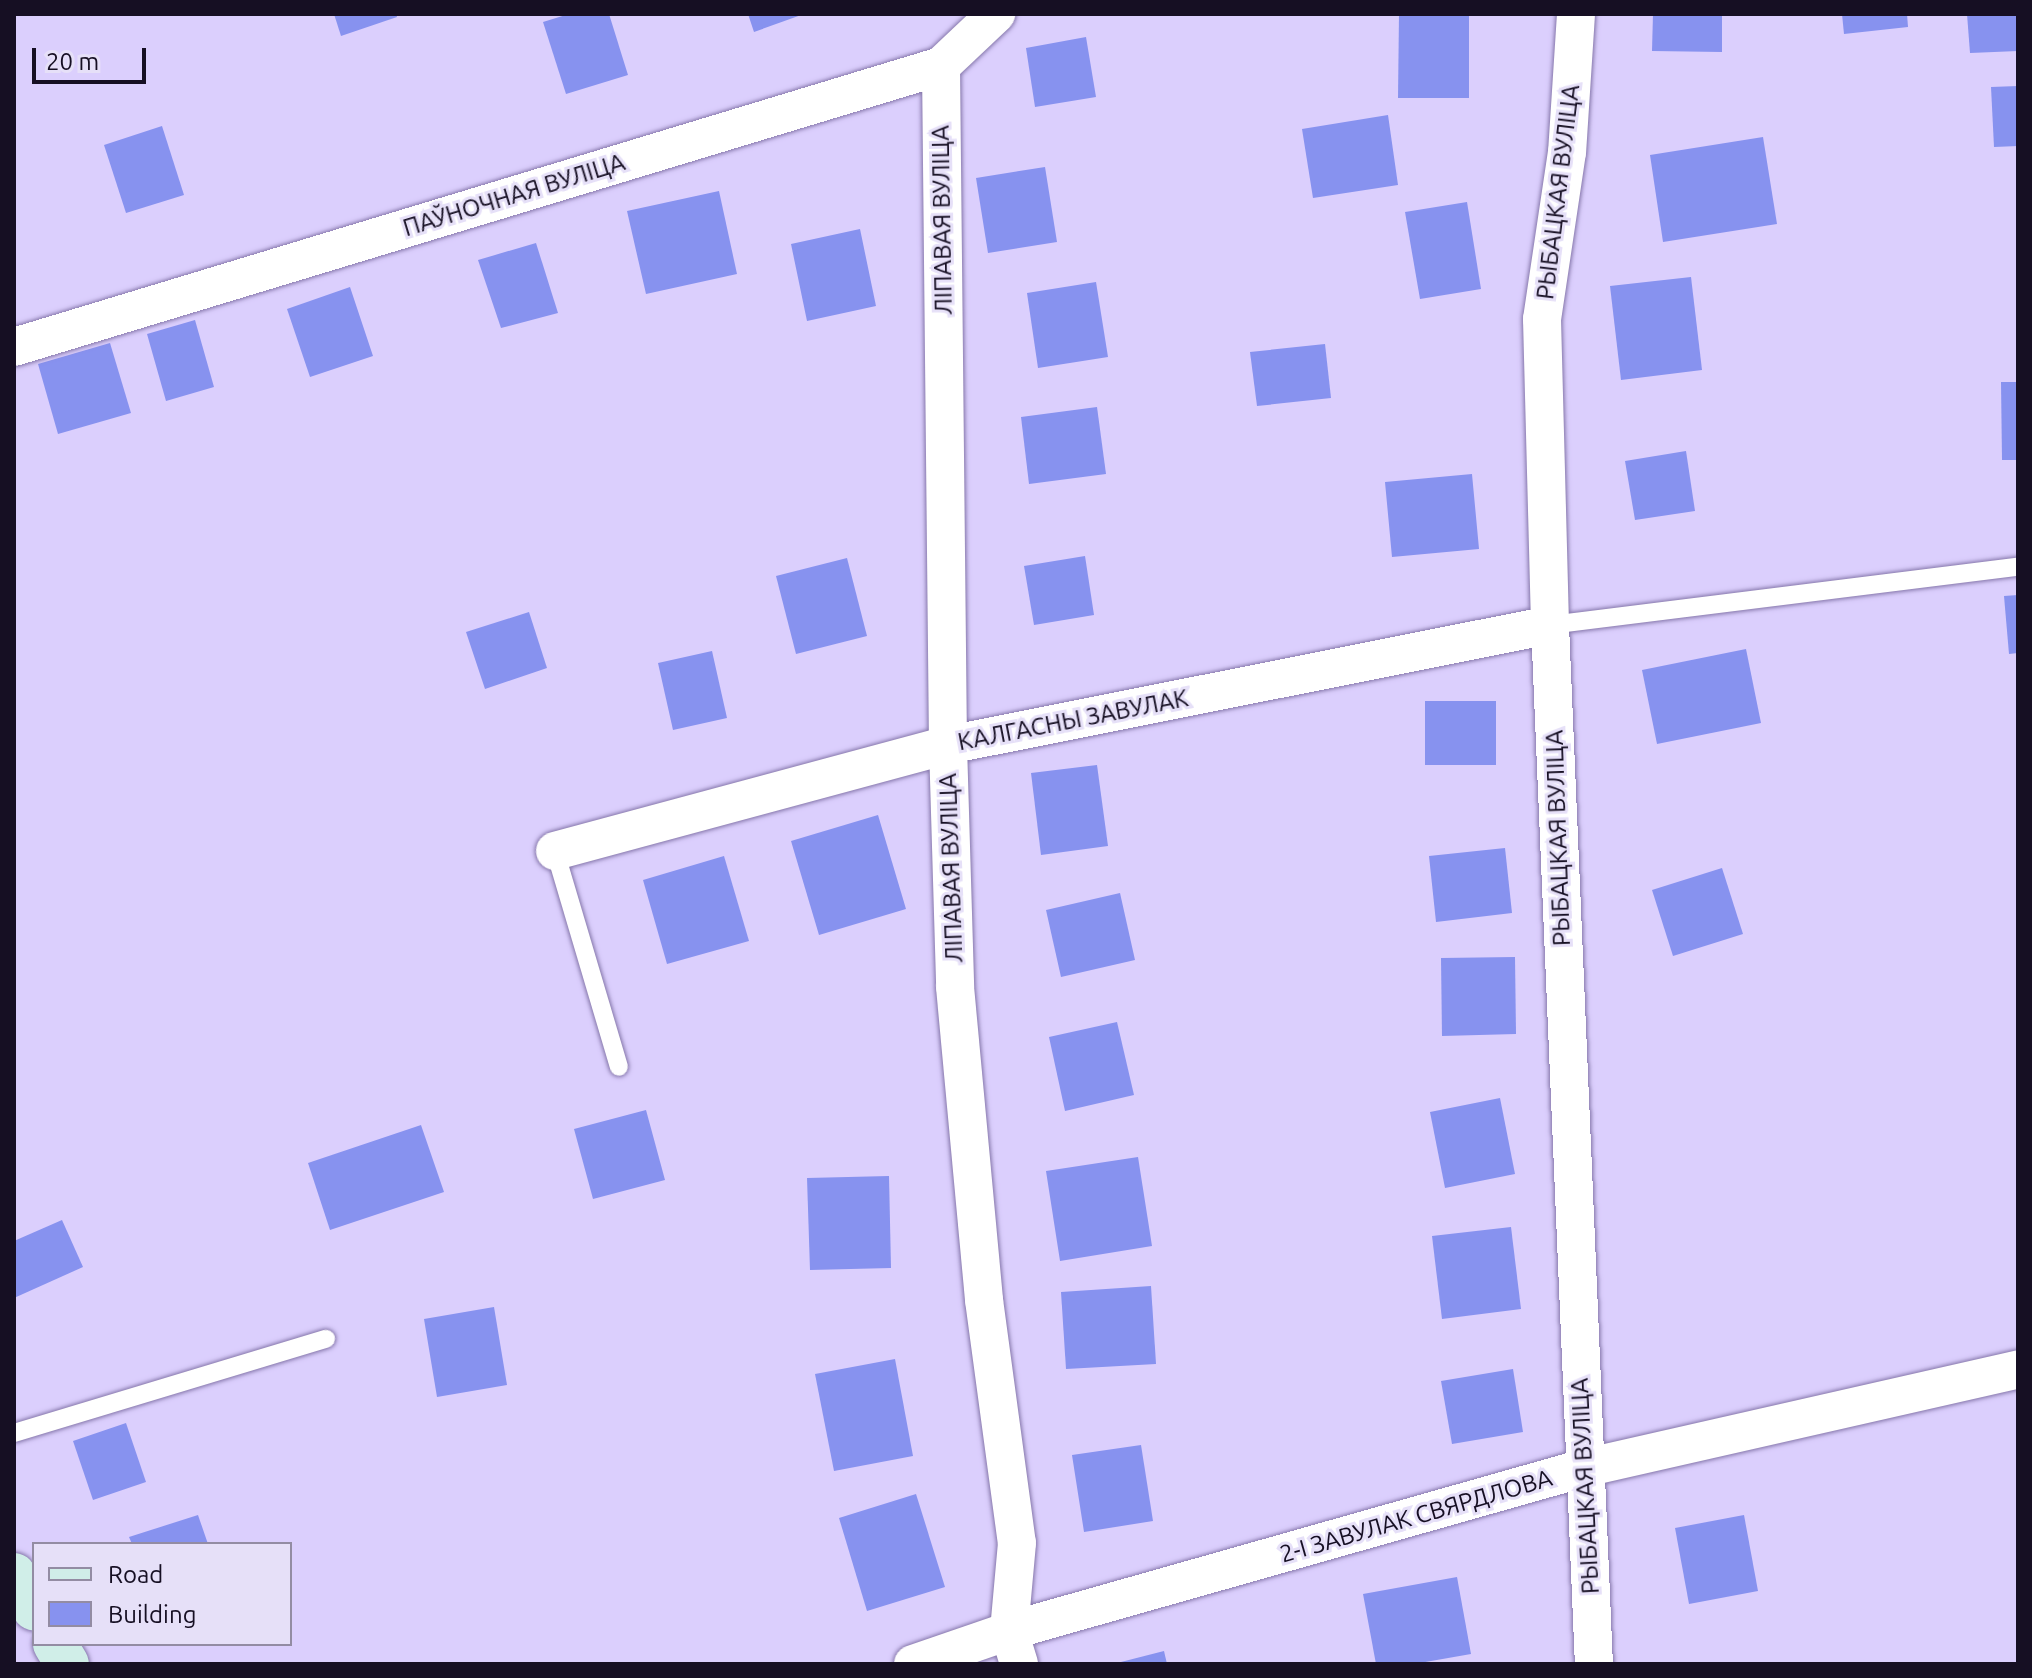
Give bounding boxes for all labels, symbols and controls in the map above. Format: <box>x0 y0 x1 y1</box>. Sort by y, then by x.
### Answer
scale bar <box>36 32 150 82</box>
text: 20 m <box>46 48 99 75</box>
street label: РЫБАЦКАЯ ВУЛІЦА <box>1531 83 1585 301</box>
street label: ЛІПАВАЯ ВУЛІЦА <box>926 125 958 315</box>
street label: ПАЎНОЧНАЯ ВУЛІЦА <box>399 148 629 242</box>
street label: КАЛГАСНЫ ЗАВУЛАК <box>955 684 1191 756</box>
street label: РЫБАЦКАЯ ВУЛІЦА <box>1540 729 1576 947</box>
street label: ЛІПАВАЯ ВУЛІЦА <box>933 773 969 963</box>
street label: РЫБАЦКАЯ ВУЛІЦА <box>1565 1377 1605 1595</box>
street label: 2-І ЗАВУЛАК СВЯРДЛОВА <box>1277 1463 1555 1569</box>
legend <box>32 1542 292 1646</box>
text: Road <box>108 1561 163 1588</box>
text: Building <box>108 1601 196 1628</box>

